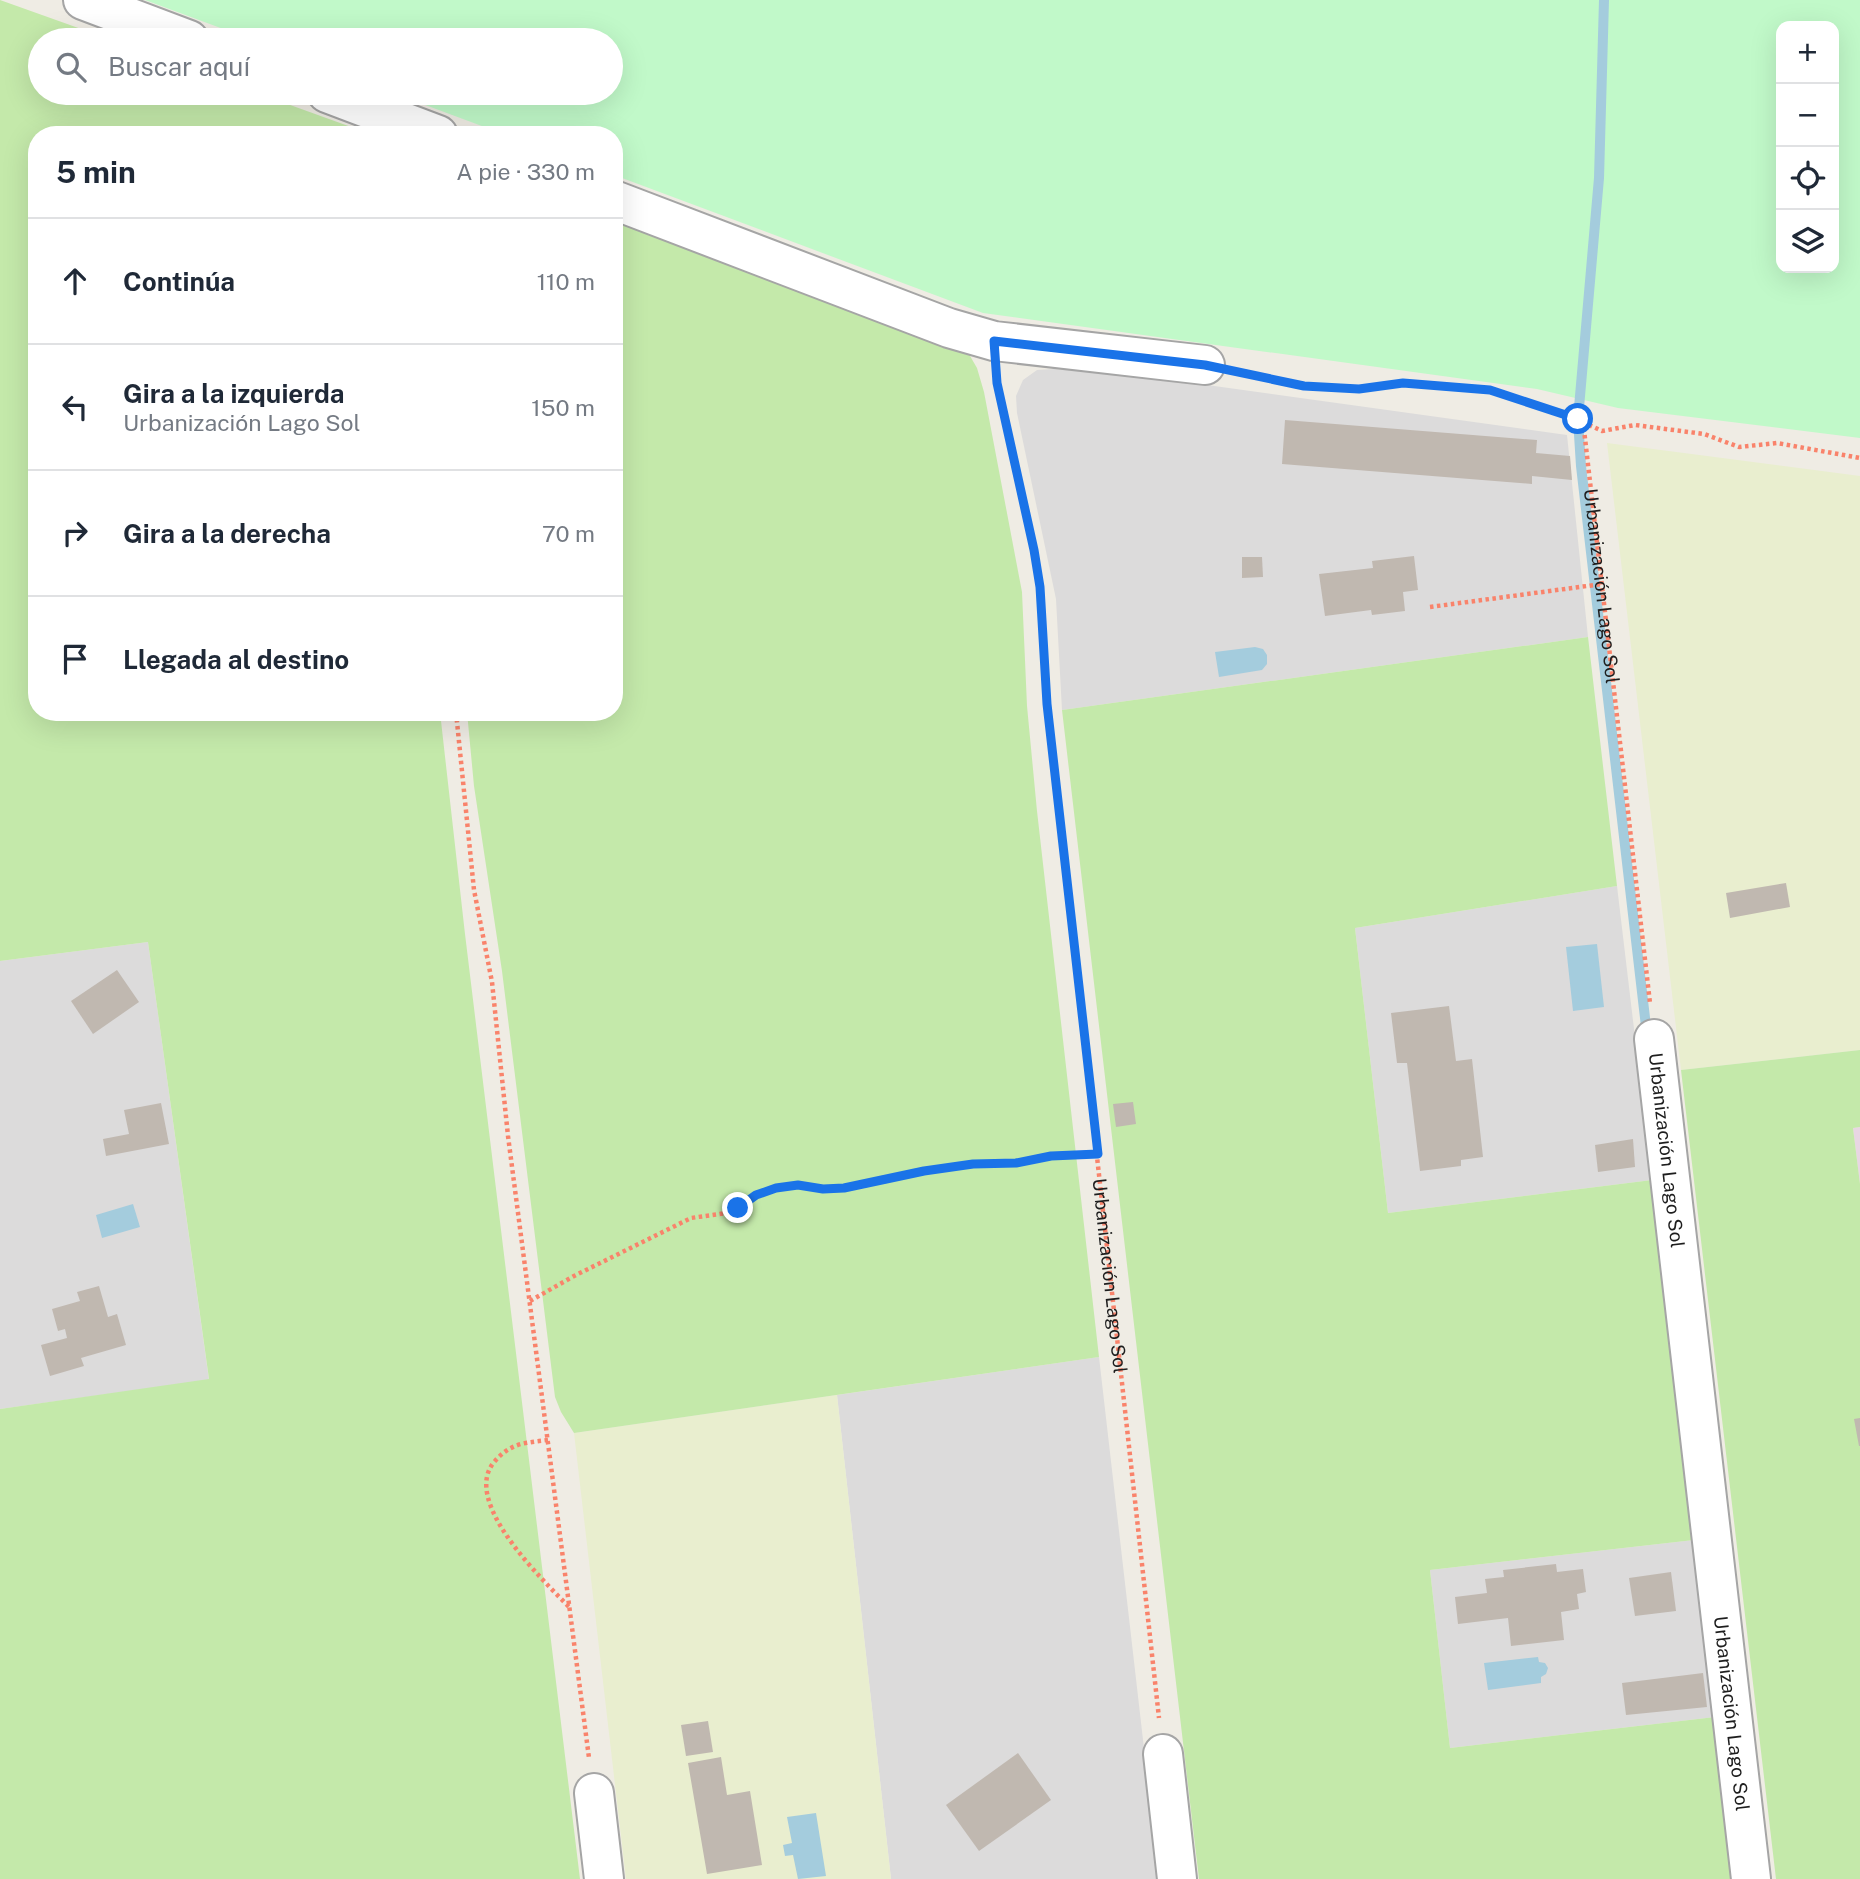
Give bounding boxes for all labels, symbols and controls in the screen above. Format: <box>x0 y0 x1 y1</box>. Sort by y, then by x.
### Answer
map controls <box>1776 21 1839 273</box>
button: + <box>1776 21 1839 84</box>
search box <box>28 28 623 105</box>
icon: search <box>52 48 90 86</box>
text: Buscar aquí <box>108 51 250 82</box>
button: − <box>1776 84 1839 147</box>
button: locate <box>1776 147 1839 210</box>
text: 5 min <box>56 154 136 190</box>
text: A pie · 330 m <box>456 158 595 185</box>
button: layers <box>1776 210 1839 273</box>
icon: ahead <box>56 262 94 300</box>
text: Continúa <box>123 266 235 297</box>
text: 110 m <box>537 268 595 295</box>
text: Gira a la izquierda <box>123 378 345 409</box>
icon: left <box>56 388 94 426</box>
text: 150 m <box>531 394 595 421</box>
route start <box>1562 403 1593 434</box>
text: Urbanización Lago Sol <box>123 409 361 436</box>
street label: Urbanización Lago Sol <box>1580 487 1624 685</box>
icon: right <box>56 514 94 552</box>
text: Gira a la derecha <box>123 518 331 549</box>
text: 70 m <box>542 520 595 547</box>
icon: arrive <box>56 640 94 678</box>
text: Llegada al destino <box>123 644 349 675</box>
street label: Urbanización Lago Sol <box>1645 1051 1689 1249</box>
street label: Urbanización Lago Sol <box>1088 1177 1132 1375</box>
route end <box>722 1192 753 1223</box>
street label: Urbanización Lago Sol <box>1710 1615 1754 1812</box>

